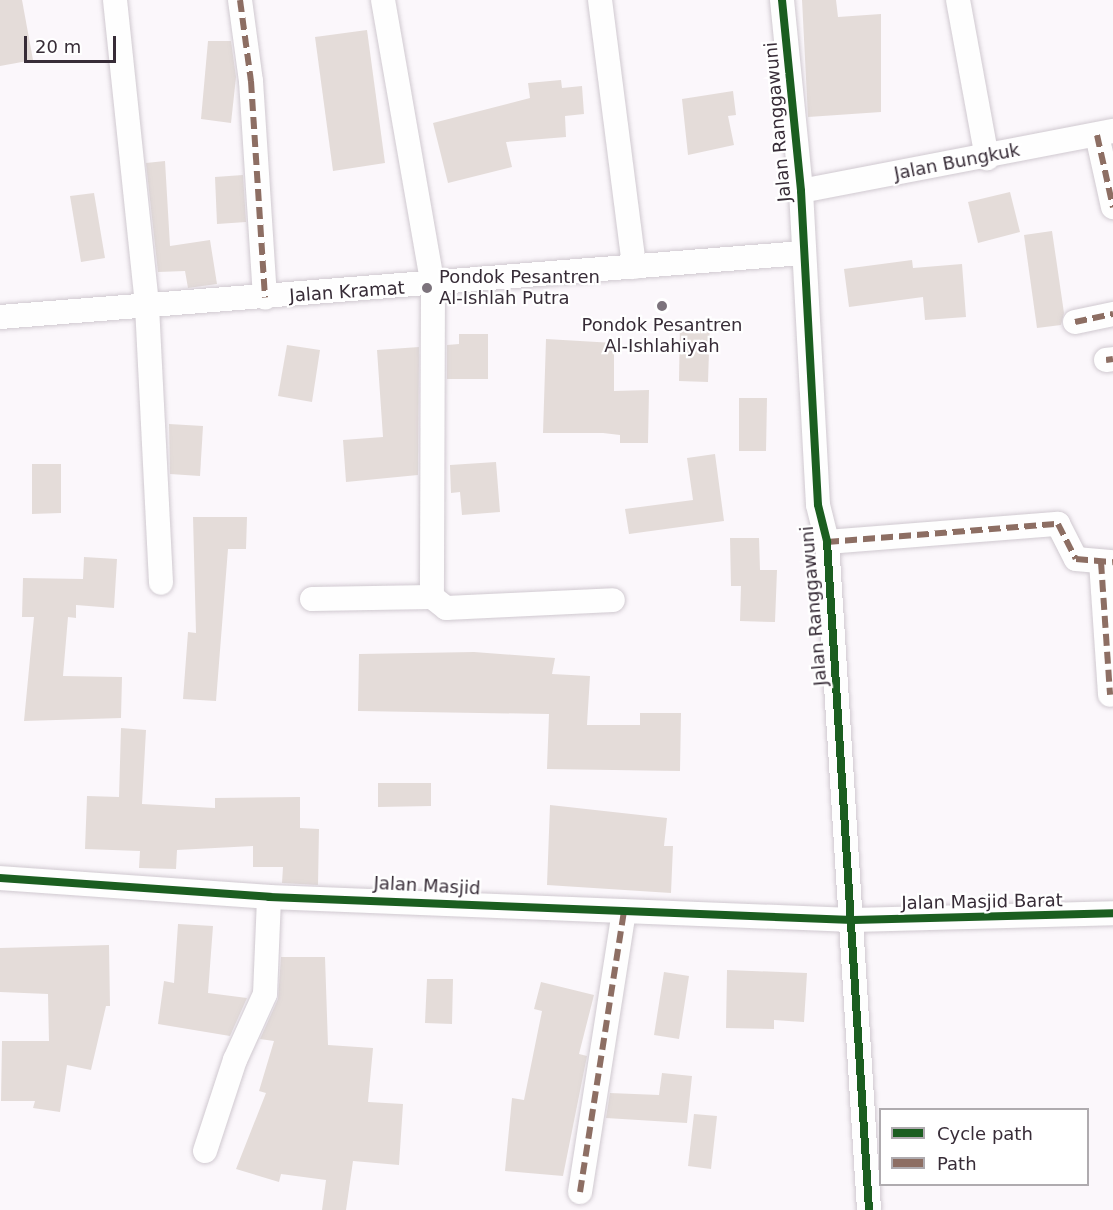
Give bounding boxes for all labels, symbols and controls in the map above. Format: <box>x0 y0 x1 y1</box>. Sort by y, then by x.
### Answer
scale bar <box>27 24 118 62</box>
text: 20 m <box>35 36 81 57</box>
street label: Jalan Ranggawuni <box>760 41 796 203</box>
street label: Jalan Bungkuk <box>892 139 1022 185</box>
place label: Pondok Pesantren Al-Ishlah Putra <box>439 267 600 310</box>
street label: Jalan Kramat <box>289 277 405 307</box>
marker: Pondok Pesantren Al-Ishlah Putra <box>420 281 434 295</box>
marker: Pondok Pesantren Al-Ishlahiyah <box>655 299 669 313</box>
place label: Pondok Pesantren Al-Ishlahiyah <box>582 315 742 358</box>
street label: Jalan Ranggawuni <box>796 525 832 687</box>
street label: Jalan Masjid <box>373 872 481 900</box>
street label: Jalan Masjid Barat <box>901 890 1063 914</box>
legend <box>879 1108 1089 1186</box>
text: Cycle path <box>937 1123 1033 1144</box>
text: Path <box>937 1153 977 1174</box>

